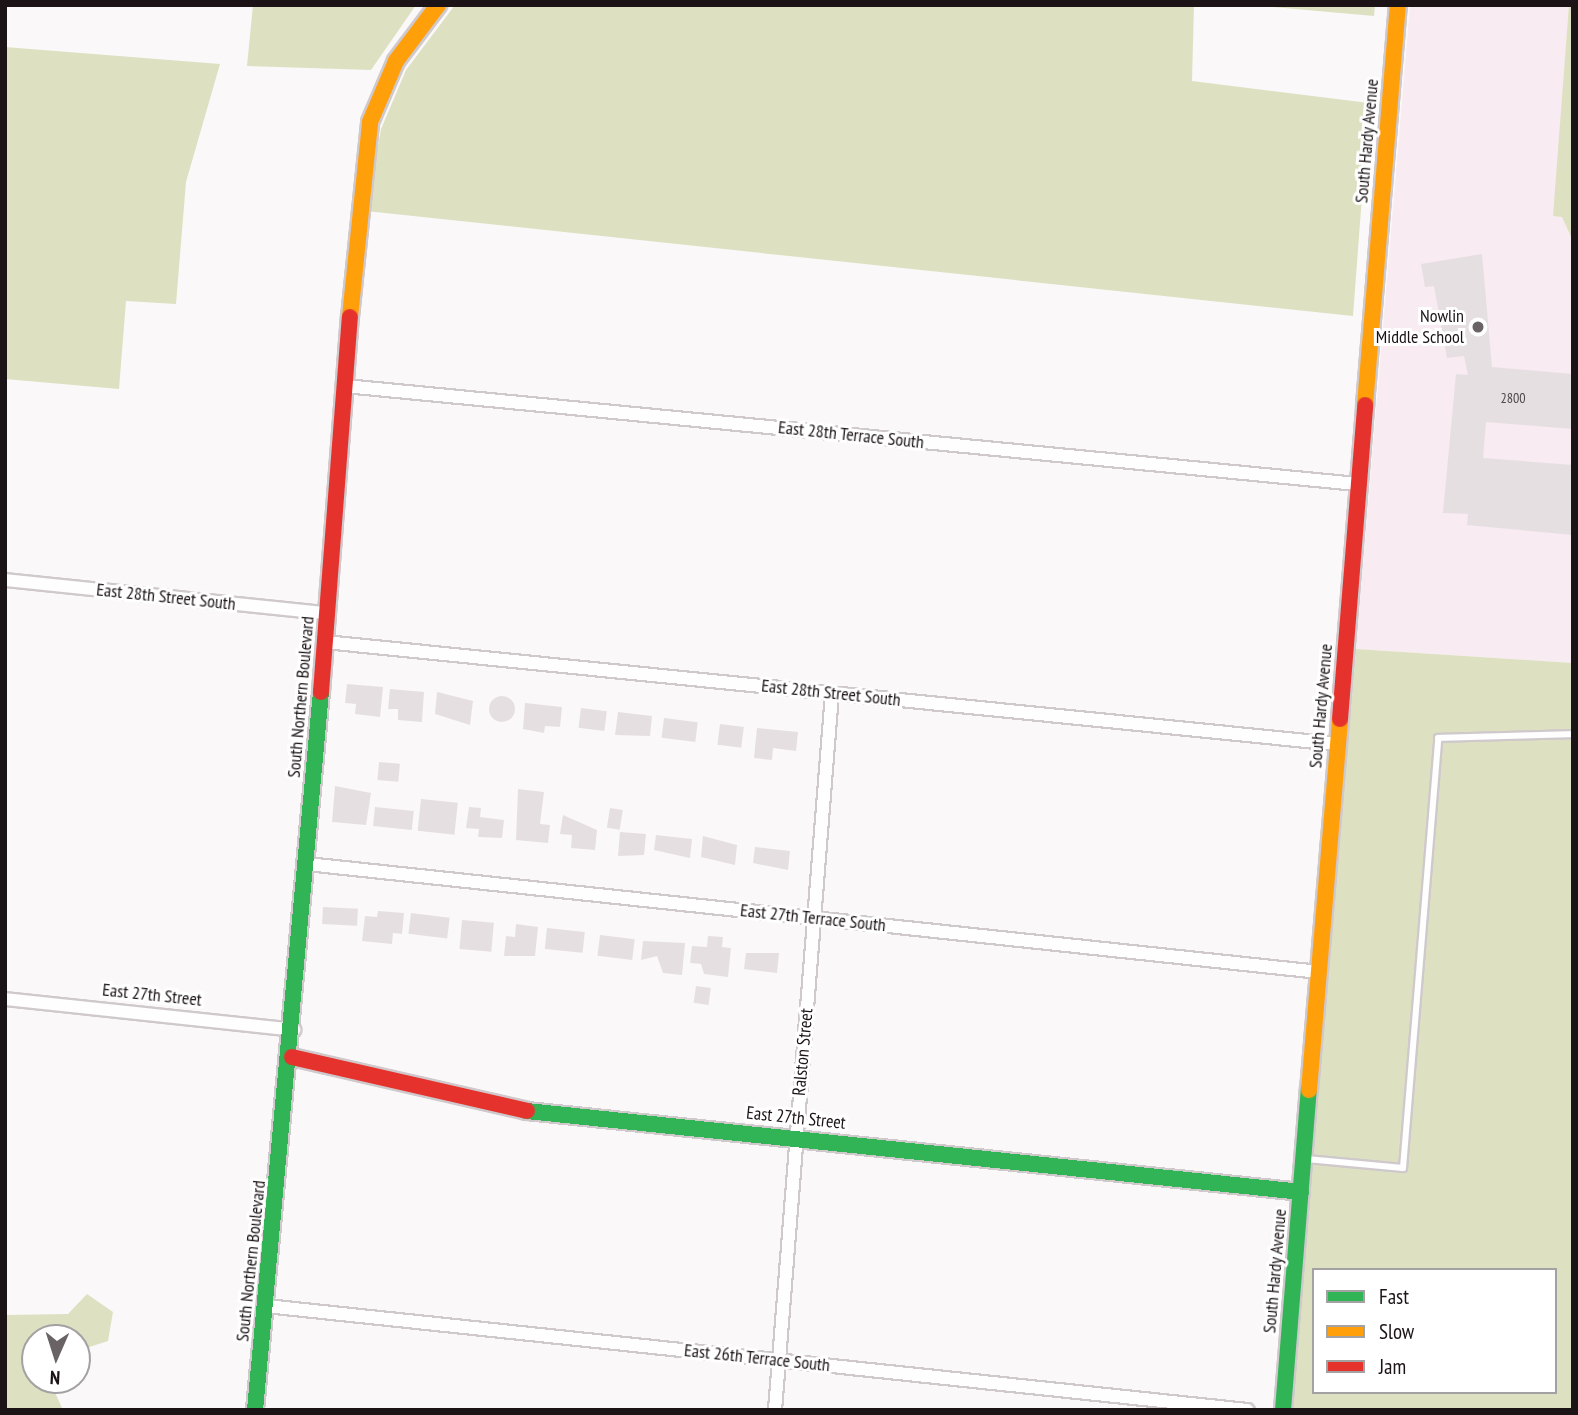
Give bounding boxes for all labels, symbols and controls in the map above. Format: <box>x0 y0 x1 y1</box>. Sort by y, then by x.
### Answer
street label: South Hardy Avenue <box>1351 77 1383 205</box>
place label: Nowlin Middle School <box>1376 306 1464 348</box>
marker: Nowlin Middle School <box>1470 319 1486 335</box>
house number: 2800 <box>1500 390 1526 406</box>
street label: East 28th Terrace South <box>777 417 925 453</box>
street label: East 28th Street South <box>95 579 237 615</box>
street label: South Northern Boulevard <box>283 615 319 779</box>
street label: South Hardy Avenue <box>1305 642 1337 770</box>
street label: East 28th Street South <box>760 675 902 711</box>
street label: East 27th Terrace South <box>739 900 887 936</box>
street label: East 27th Street <box>101 979 203 1011</box>
street label: Ralston Street <box>788 1007 818 1097</box>
street label: East 27th Street <box>745 1102 847 1134</box>
street label: South Northern Boulevard <box>232 1179 270 1343</box>
street label: South Hardy Avenue <box>1259 1207 1291 1335</box>
legend <box>1312 1268 1557 1394</box>
text: Fast <box>1379 1283 1409 1310</box>
text: Slow <box>1379 1318 1414 1345</box>
north arrow <box>21 1324 91 1394</box>
street label: East 26th Terrace South <box>683 1340 831 1376</box>
text: Jam <box>1379 1353 1406 1380</box>
text: N <box>49 1366 61 1390</box>

